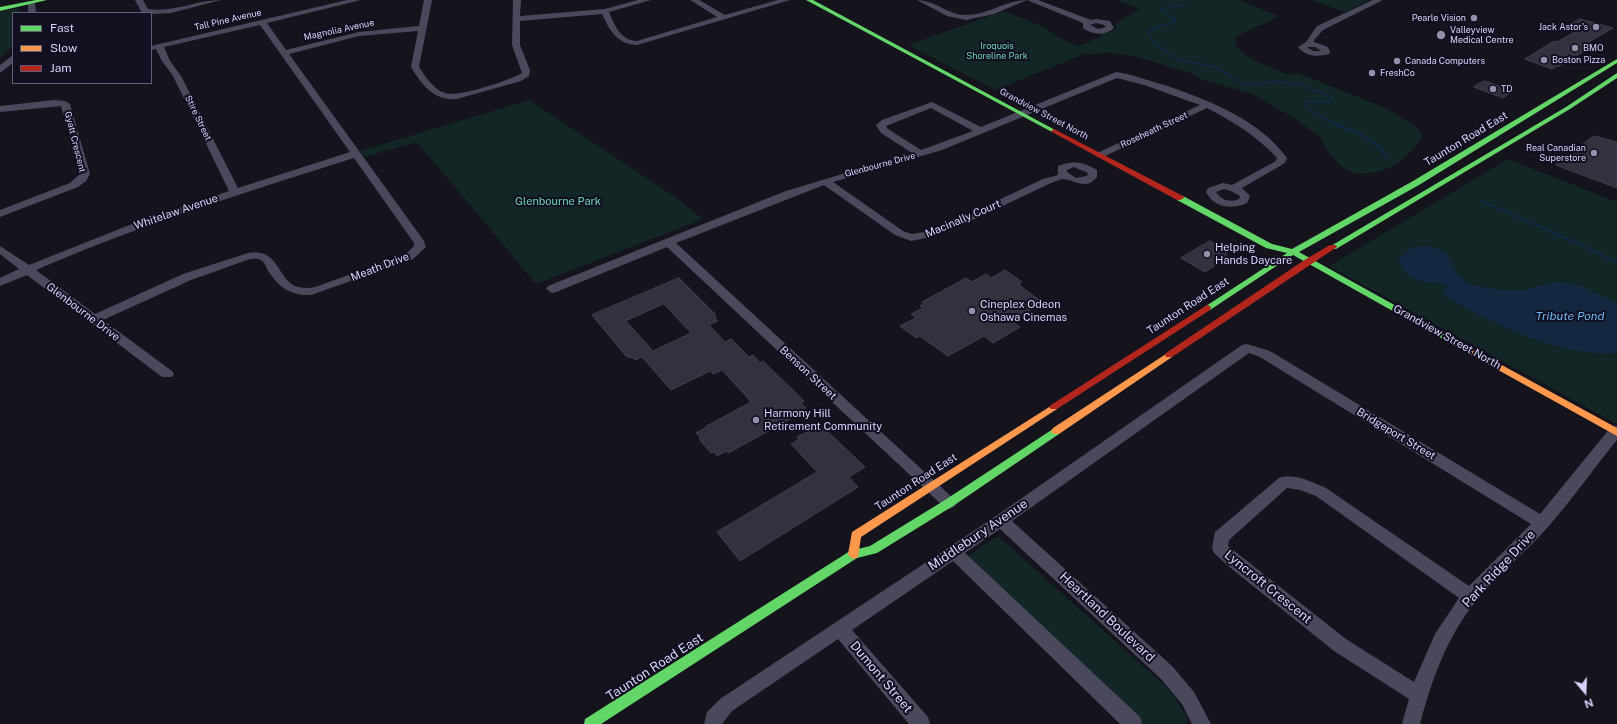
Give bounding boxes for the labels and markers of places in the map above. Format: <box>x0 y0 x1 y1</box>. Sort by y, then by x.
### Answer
place label: Pearle Vision <box>1412 13 1466 23</box>
marker: Pearle Vision <box>1469 13 1479 23</box>
place label: Jack Astor's <box>1539 22 1588 32</box>
marker: Jack Astor's <box>1591 22 1601 32</box>
place label: Valleyview Medical Centre <box>1450 25 1514 46</box>
marker: Valleyview Medical Centre <box>1435 29 1447 41</box>
marker: BMO <box>1570 43 1580 53</box>
place label: BMO <box>1583 43 1604 53</box>
marker: Boston Pizza <box>1539 55 1549 65</box>
place label: Boston Pizza <box>1552 55 1605 65</box>
marker: Canada Computers <box>1392 56 1402 66</box>
place label: Canada Computers <box>1405 56 1485 66</box>
marker: FreshCo <box>1367 68 1377 78</box>
place label: FreshCo <box>1380 68 1415 78</box>
marker: TD <box>1488 84 1498 94</box>
place label: TD <box>1501 84 1513 94</box>
place label: Real Canadian Superstore <box>1526 143 1586 164</box>
marker: Real Canadian Superstore <box>1589 148 1599 158</box>
place label: Helping Hands Daycare <box>1215 241 1292 267</box>
marker: Helping Hands Daycare <box>1202 249 1212 259</box>
place label: Cineplex Odeon Oshawa Cinemas <box>980 298 1067 324</box>
marker: Cineplex Odeon Oshawa Cinemas <box>967 306 977 316</box>
place label: Harmony Hill Retirement Community <box>764 407 882 433</box>
marker: Harmony Hill Retirement Community <box>751 415 761 425</box>

